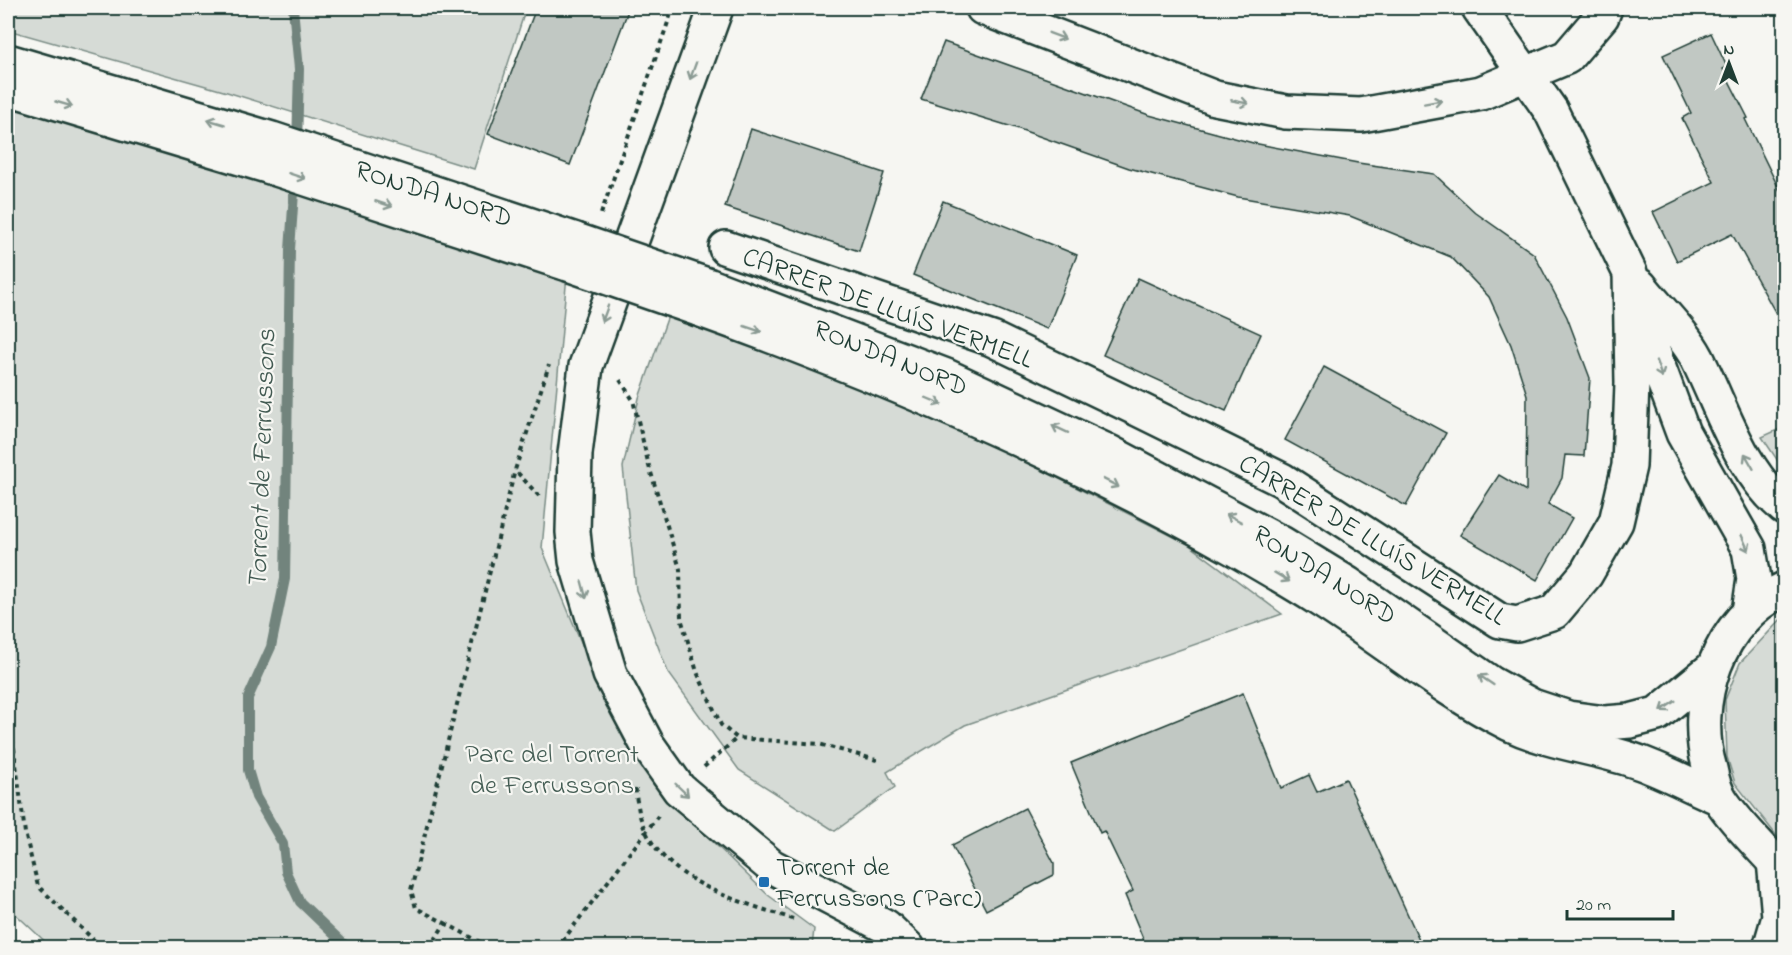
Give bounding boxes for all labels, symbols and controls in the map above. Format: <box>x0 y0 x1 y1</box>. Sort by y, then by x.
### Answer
one-way arrow <box>1047 31 1066 42</box>
north arrow <box>1699 33 1759 93</box>
text: N <box>1724 38 1735 62</box>
one-way arrow <box>686 61 697 80</box>
one-way arrow <box>1422 96 1442 107</box>
one-way arrow <box>1230 97 1249 109</box>
one-way arrow <box>54 99 73 110</box>
one-way arrow <box>207 116 226 128</box>
street label: RONDA NORD <box>349 152 517 239</box>
one-way arrow <box>287 171 306 182</box>
one-way arrow <box>374 199 393 210</box>
street label: CARRER DE LLUÍS VERMELL <box>736 239 1038 380</box>
one-way arrow <box>598 304 609 323</box>
street label: RONDA NORD <box>807 311 973 408</box>
one-way arrow <box>743 324 762 335</box>
water label: Torrent de Ferrussons <box>238 328 289 590</box>
one-way arrow <box>1654 359 1665 378</box>
one-way arrow <box>924 396 942 407</box>
one-way arrow <box>1052 423 1070 435</box>
street label: CARRER DE LLUÍS VERMELL <box>1230 446 1513 637</box>
one-way arrow <box>1742 453 1754 470</box>
one-way arrow <box>1101 478 1119 490</box>
one-way arrow <box>1226 512 1243 524</box>
street label: RONDA NORD <box>1244 516 1403 636</box>
one-way arrow <box>1740 533 1751 552</box>
one-way arrow <box>1273 571 1290 583</box>
one-way arrow <box>578 580 590 599</box>
one-way arrow <box>1478 674 1495 686</box>
one-way arrow <box>1661 700 1677 712</box>
park label: Parc del Torrent de Ferrussons <box>465 736 639 806</box>
one-way arrow <box>675 783 690 798</box>
place label: Torrent de Ferrussons (Parc) <box>775 849 981 919</box>
marker: Torrent de Ferrussons (Parc) <box>757 875 771 889</box>
scale bar <box>1567 883 1674 921</box>
text: 20 m <box>1576 893 1611 919</box>

